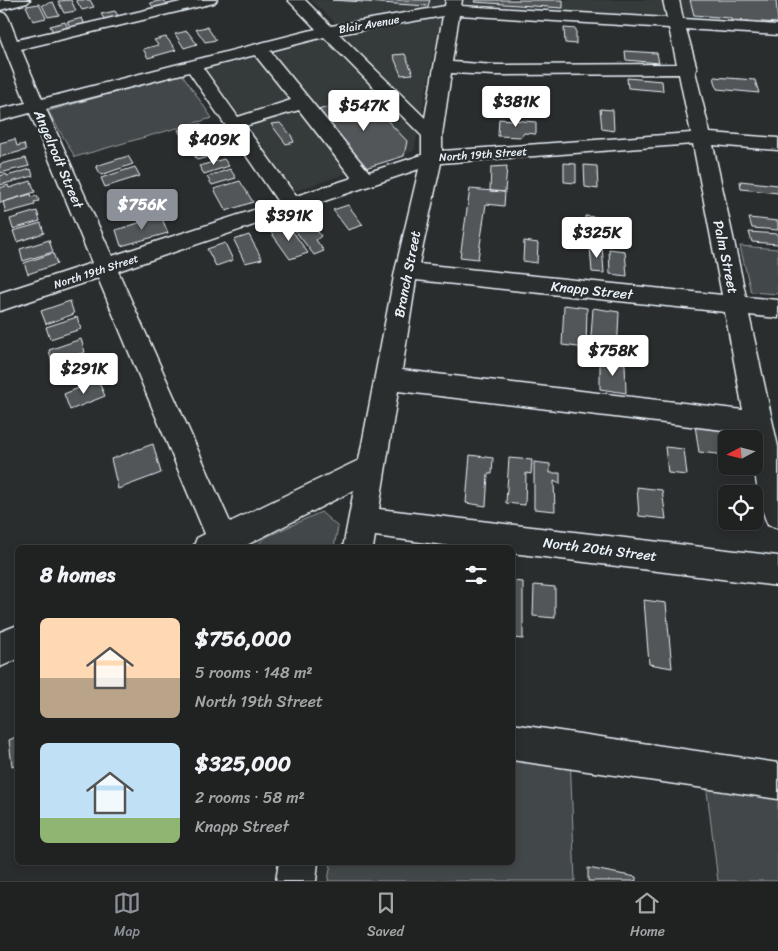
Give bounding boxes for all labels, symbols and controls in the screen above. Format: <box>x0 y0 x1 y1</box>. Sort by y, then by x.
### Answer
street label: Blair Avenue <box>337 10 401 39</box>
pin: $381K <box>481 86 551 128</box>
text: $381K <box>493 87 539 116</box>
pin: $547K <box>329 90 399 132</box>
text: $547K <box>339 91 389 120</box>
street label: Angelrodt Street <box>26 105 91 214</box>
pin: $409K <box>179 124 249 166</box>
text: $409K <box>189 125 239 154</box>
street label: North 19th Street <box>438 142 528 167</box>
pin: $756K <box>107 188 177 231</box>
text: $756K <box>118 190 166 219</box>
pin: $391K <box>254 200 324 242</box>
text: $391K <box>266 201 312 230</box>
pin: $325K <box>562 216 632 259</box>
text: $325K <box>573 218 621 247</box>
street label: Palm Street <box>706 218 745 296</box>
street label: Branch Street <box>387 228 428 320</box>
street label: North 19th Street <box>51 249 141 294</box>
street label: Knapp Street <box>550 274 635 307</box>
pin: $758K <box>578 334 648 377</box>
text: $758K <box>588 336 638 365</box>
pin: $291K <box>49 352 119 395</box>
text: $291K <box>61 354 107 383</box>
north arrow <box>718 430 762 475</box>
map controls <box>718 430 763 530</box>
button: locate <box>718 485 763 530</box>
street label: North 20th Street <box>542 530 658 569</box>
text: 8 homes <box>40 556 115 594</box>
icon: filters <box>462 561 490 589</box>
text: $756,000 <box>195 620 291 658</box>
icon: home <box>80 638 140 698</box>
text: 5 rooms · 148 m² <box>195 658 312 687</box>
text: North 19th Street <box>195 687 323 716</box>
text: $325,000 <box>195 745 291 783</box>
icon: home <box>80 763 140 823</box>
text: 2 rooms · 58 m² <box>195 783 305 812</box>
text: Knapp Street <box>195 812 289 841</box>
tab: Map <box>113 889 141 944</box>
tab: Saved <box>367 889 404 944</box>
tab: Home <box>630 889 665 944</box>

